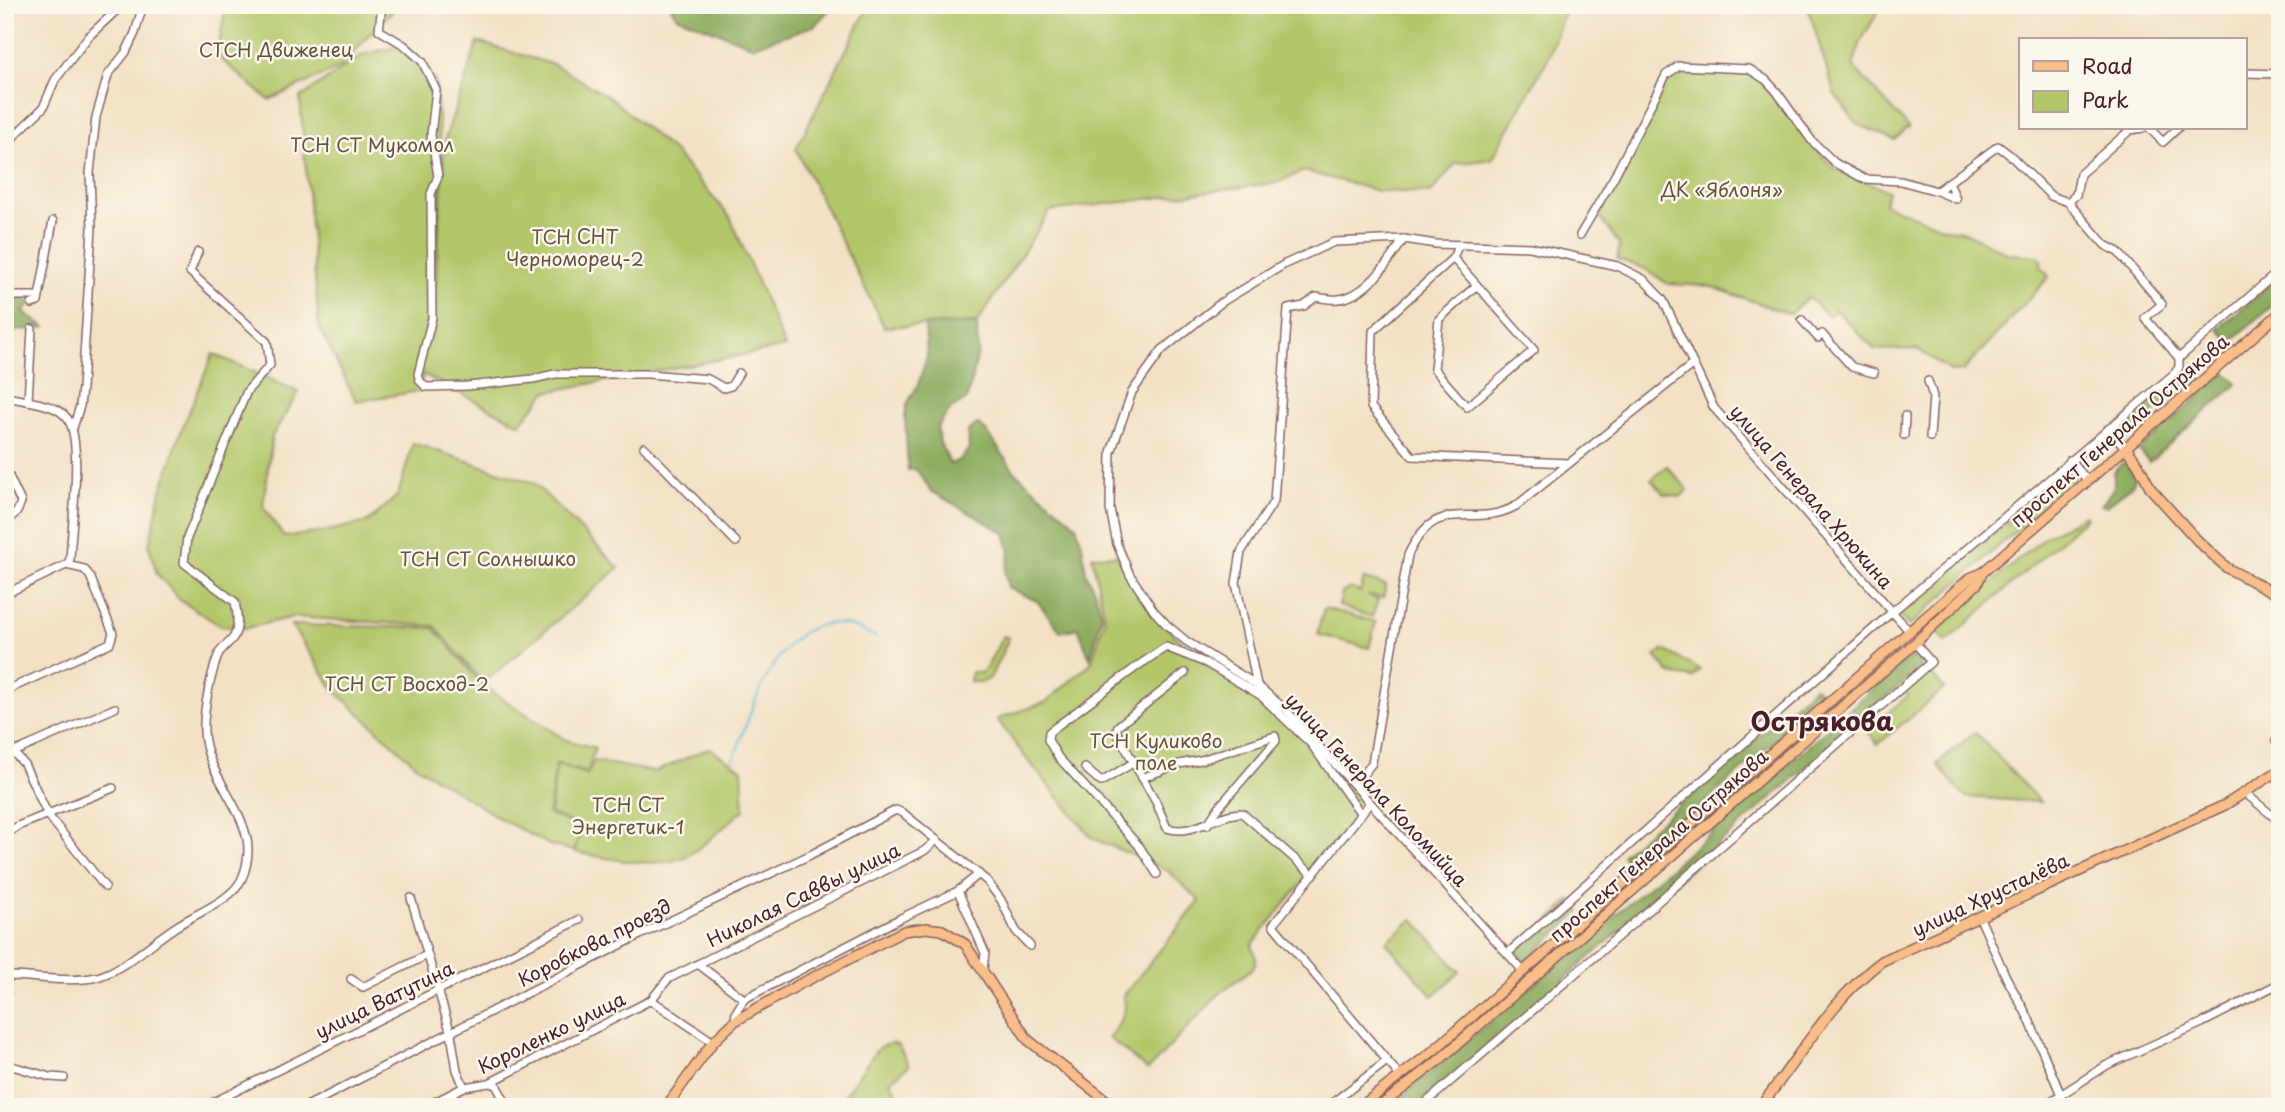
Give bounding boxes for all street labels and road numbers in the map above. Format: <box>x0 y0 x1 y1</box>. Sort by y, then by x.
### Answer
street label: проспект Генерала Острякова <box>2003 327 2235 533</box>
street label: улица Генерала Хрюкина <box>1724 398 1900 594</box>
street label: улица Генерала Коломийца <box>1279 686 1475 893</box>
street label: проспект Генерала Острякова <box>1542 742 1774 948</box>
street label: Николая Саввы улица <box>702 835 905 953</box>
street label: улица Хрусталёва <box>1907 845 2073 943</box>
street label: Коробкова проезд <box>512 891 676 993</box>
street label: улица Ватутина <box>310 953 458 1045</box>
street label: Короленко улица <box>472 984 630 1080</box>

